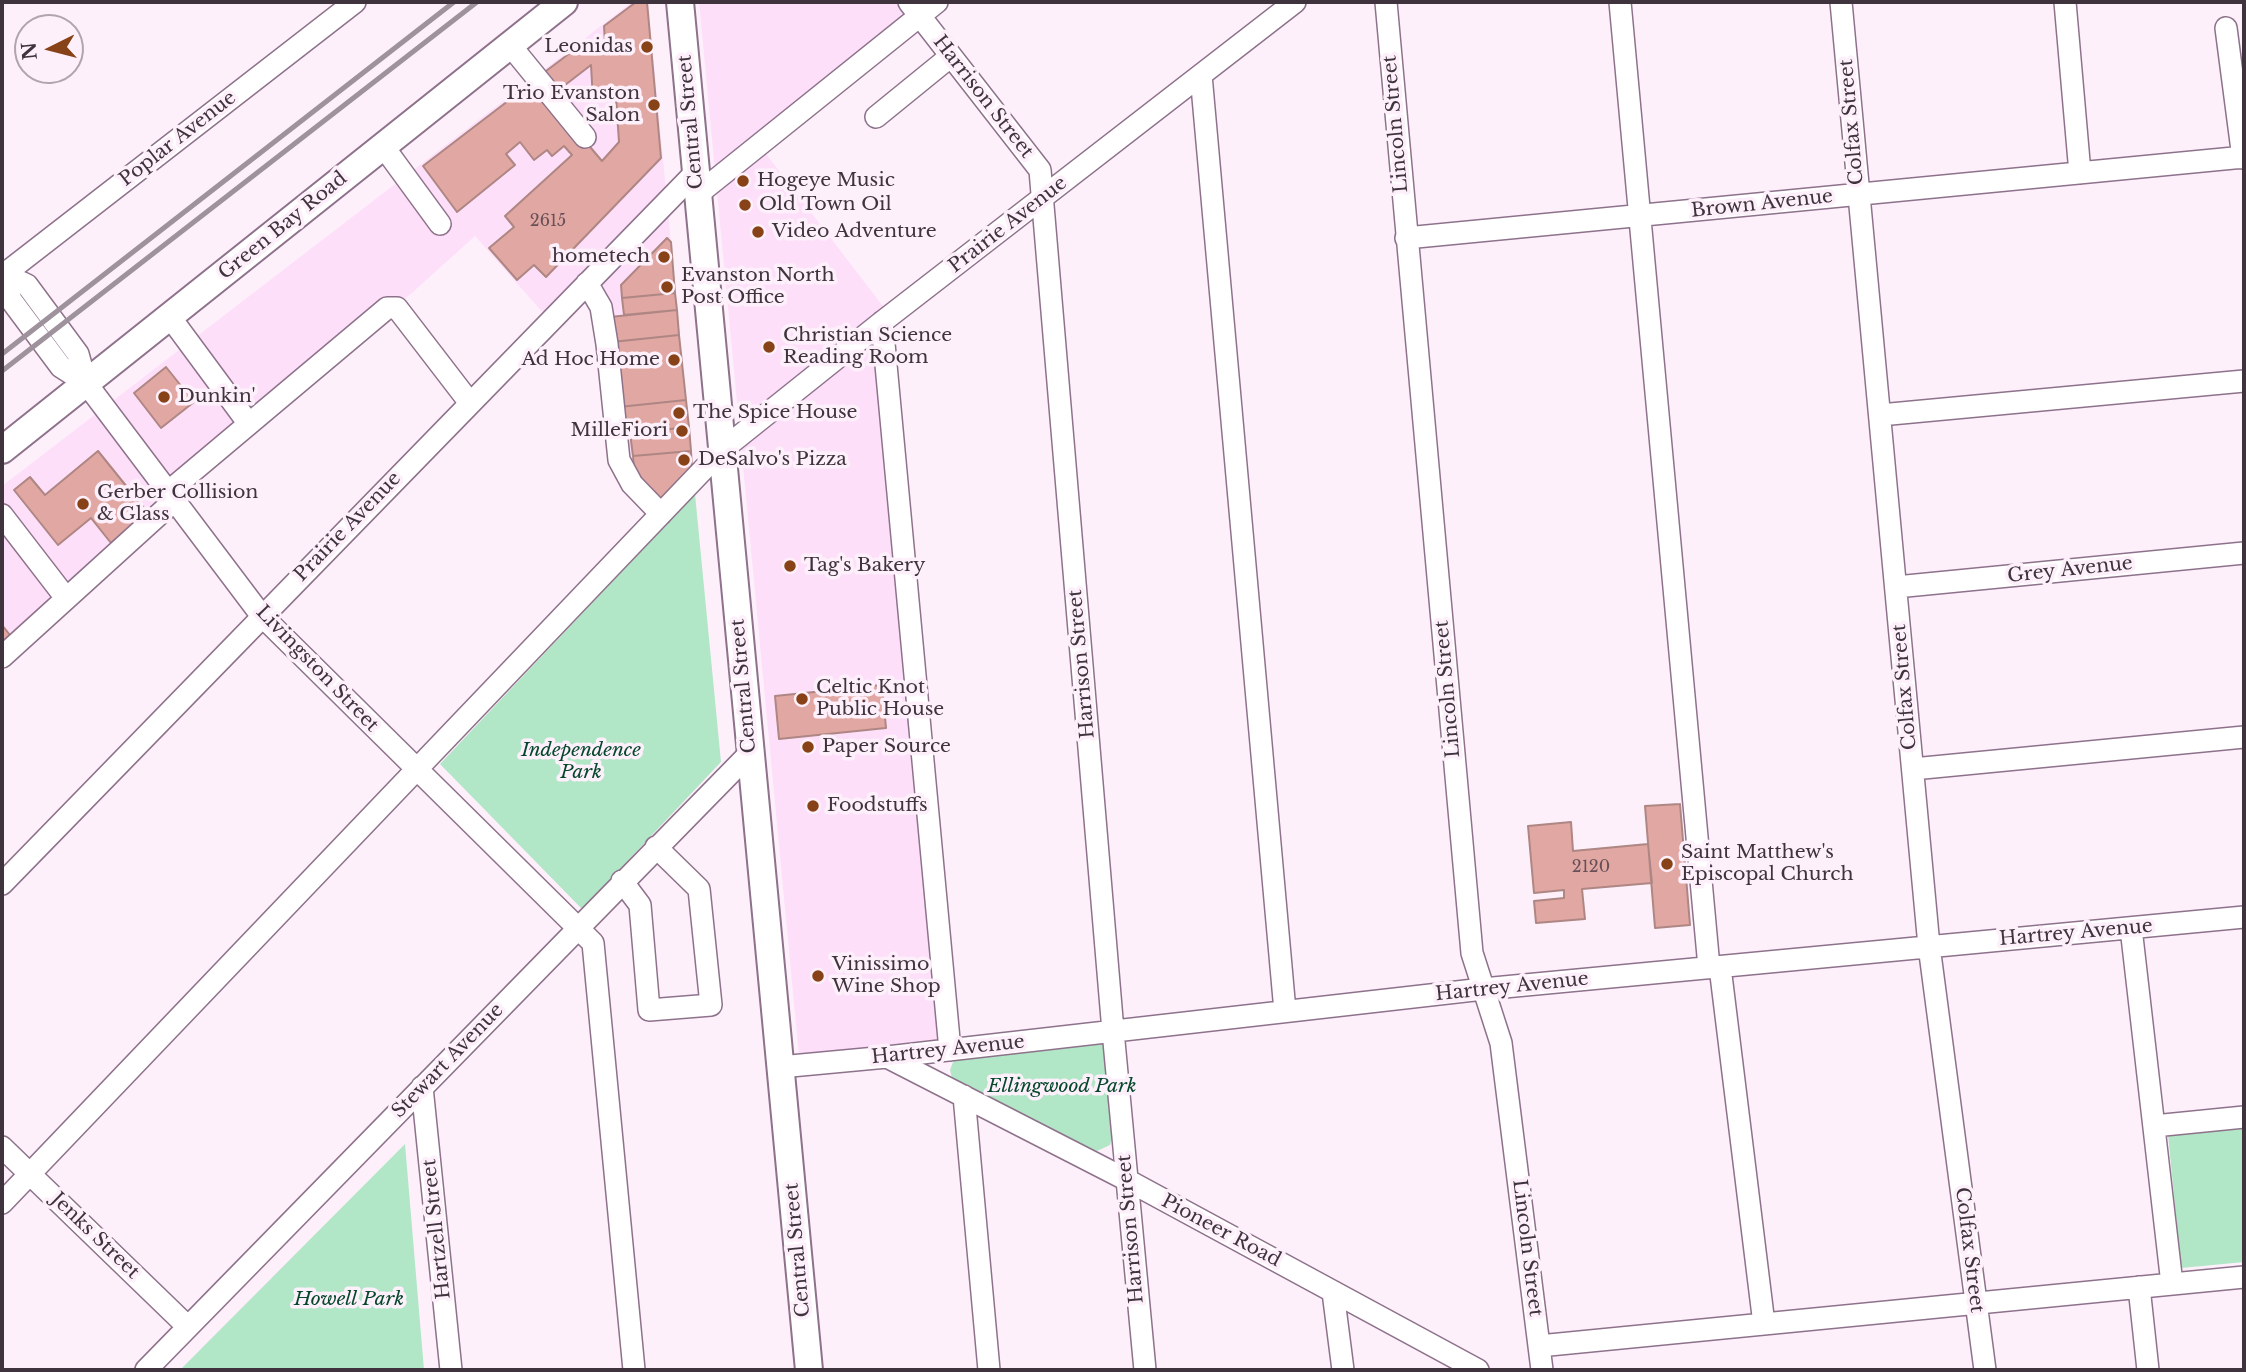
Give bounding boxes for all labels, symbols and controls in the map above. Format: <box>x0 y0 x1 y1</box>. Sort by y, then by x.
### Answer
north arrow <box>14 14 84 84</box>
street label: Harrison Street <box>928 31 1038 163</box>
place label: Leonidas <box>544 36 633 58</box>
marker: Leonidas <box>639 39 655 55</box>
text: N <box>17 41 42 61</box>
street label: Central Street <box>674 54 708 190</box>
street label: Lincoln Street <box>1379 54 1413 194</box>
street label: Colfax Street <box>1835 58 1869 186</box>
place label: Trio Evanston Salon <box>503 83 640 127</box>
street label: Poplar Avenue <box>115 86 241 192</box>
marker: Trio Evanston Salon <box>646 97 662 113</box>
street label: Green Bay Road <box>214 167 352 285</box>
place label: Hogeye Music <box>757 170 895 192</box>
street label: Prairie Avenue <box>944 172 1072 278</box>
marker: Hogeye Music <box>735 173 751 189</box>
street label: Brown Avenue <box>1690 185 1834 223</box>
place label: Old Town Oil <box>759 194 892 216</box>
marker: Old Town Oil <box>737 197 753 213</box>
house number: 2615 <box>530 211 566 231</box>
place label: Video Adventure <box>772 221 937 243</box>
marker: Video Adventure <box>750 224 766 240</box>
place label: hometech <box>552 246 650 268</box>
marker: hometech <box>656 249 672 265</box>
place label: Evanston North Post Office <box>681 265 835 309</box>
marker: Evanston North Post Office <box>659 279 675 295</box>
place label: Christian Science Reading Room <box>783 325 952 369</box>
marker: Christian Science Reading Room <box>761 339 777 355</box>
place label: Ad Hoc Home <box>521 349 660 371</box>
marker: Ad Hoc Home <box>666 352 682 368</box>
place label: Dunkin' <box>178 386 256 408</box>
marker: Dunkin' <box>156 389 172 405</box>
place label: The Spice House <box>693 402 857 424</box>
marker: The Spice House <box>671 405 687 421</box>
place label: MilleFiori <box>571 420 668 442</box>
marker: MilleFiori <box>674 423 690 439</box>
place label: DeSalvo's Pizza <box>698 449 847 471</box>
marker: DeSalvo's Pizza <box>676 452 692 468</box>
street label: Prairie Avenue <box>290 468 406 586</box>
place label: Gerber Collision & Glass <box>97 482 258 526</box>
marker: Gerber Collision & Glass <box>75 496 91 512</box>
street label: Grey Avenue <box>2006 552 2134 588</box>
place label: Tag's Bakery <box>804 555 925 577</box>
marker: Tag's Bakery <box>782 558 798 574</box>
street label: Harrison Street <box>1064 589 1100 739</box>
street label: Livingston Street <box>251 601 383 737</box>
street label: Central Street <box>727 618 761 754</box>
street label: Lincoln Street <box>1431 619 1465 759</box>
street label: Colfax Street <box>1888 623 1922 751</box>
place label: Celtic Knot Public House <box>816 677 944 721</box>
marker: Celtic Knot Public House <box>794 691 810 707</box>
place label: Paper Source <box>822 736 951 758</box>
marker: Paper Source <box>800 739 816 755</box>
park label: Independence Park <box>521 740 641 784</box>
place label: Foodstuffs <box>827 795 928 817</box>
marker: Foodstuffs <box>805 798 821 814</box>
place label: Saint Matthew's Episcopal Church <box>1681 842 1854 886</box>
marker: Saint Matthew's Episcopal Church <box>1659 856 1675 872</box>
house number: 2120 <box>1572 857 1610 877</box>
street label: Hartrey Avenue <box>1998 915 2154 951</box>
place label: Vinissimo Wine Shop <box>832 954 941 998</box>
marker: Vinissimo Wine Shop <box>810 968 826 984</box>
street label: Hartrey Avenue <box>1434 968 1590 1006</box>
street label: Stewart Avenue <box>388 999 508 1123</box>
street label: Hartrey Avenue <box>870 1031 1026 1069</box>
park label: Ellingwood Park <box>988 1076 1136 1098</box>
street label: Harrison Street <box>1113 1154 1149 1304</box>
street label: Hartzell Street <box>418 1158 456 1300</box>
street label: Lincoln Street <box>1507 1178 1547 1318</box>
street label: Central Street <box>781 1182 815 1318</box>
street label: Colfax Street <box>1950 1186 1988 1314</box>
street label: Jenks Street <box>46 1188 144 1284</box>
street label: Pioneer Road <box>1157 1190 1285 1272</box>
park label: Howell Park <box>294 1289 404 1311</box>

